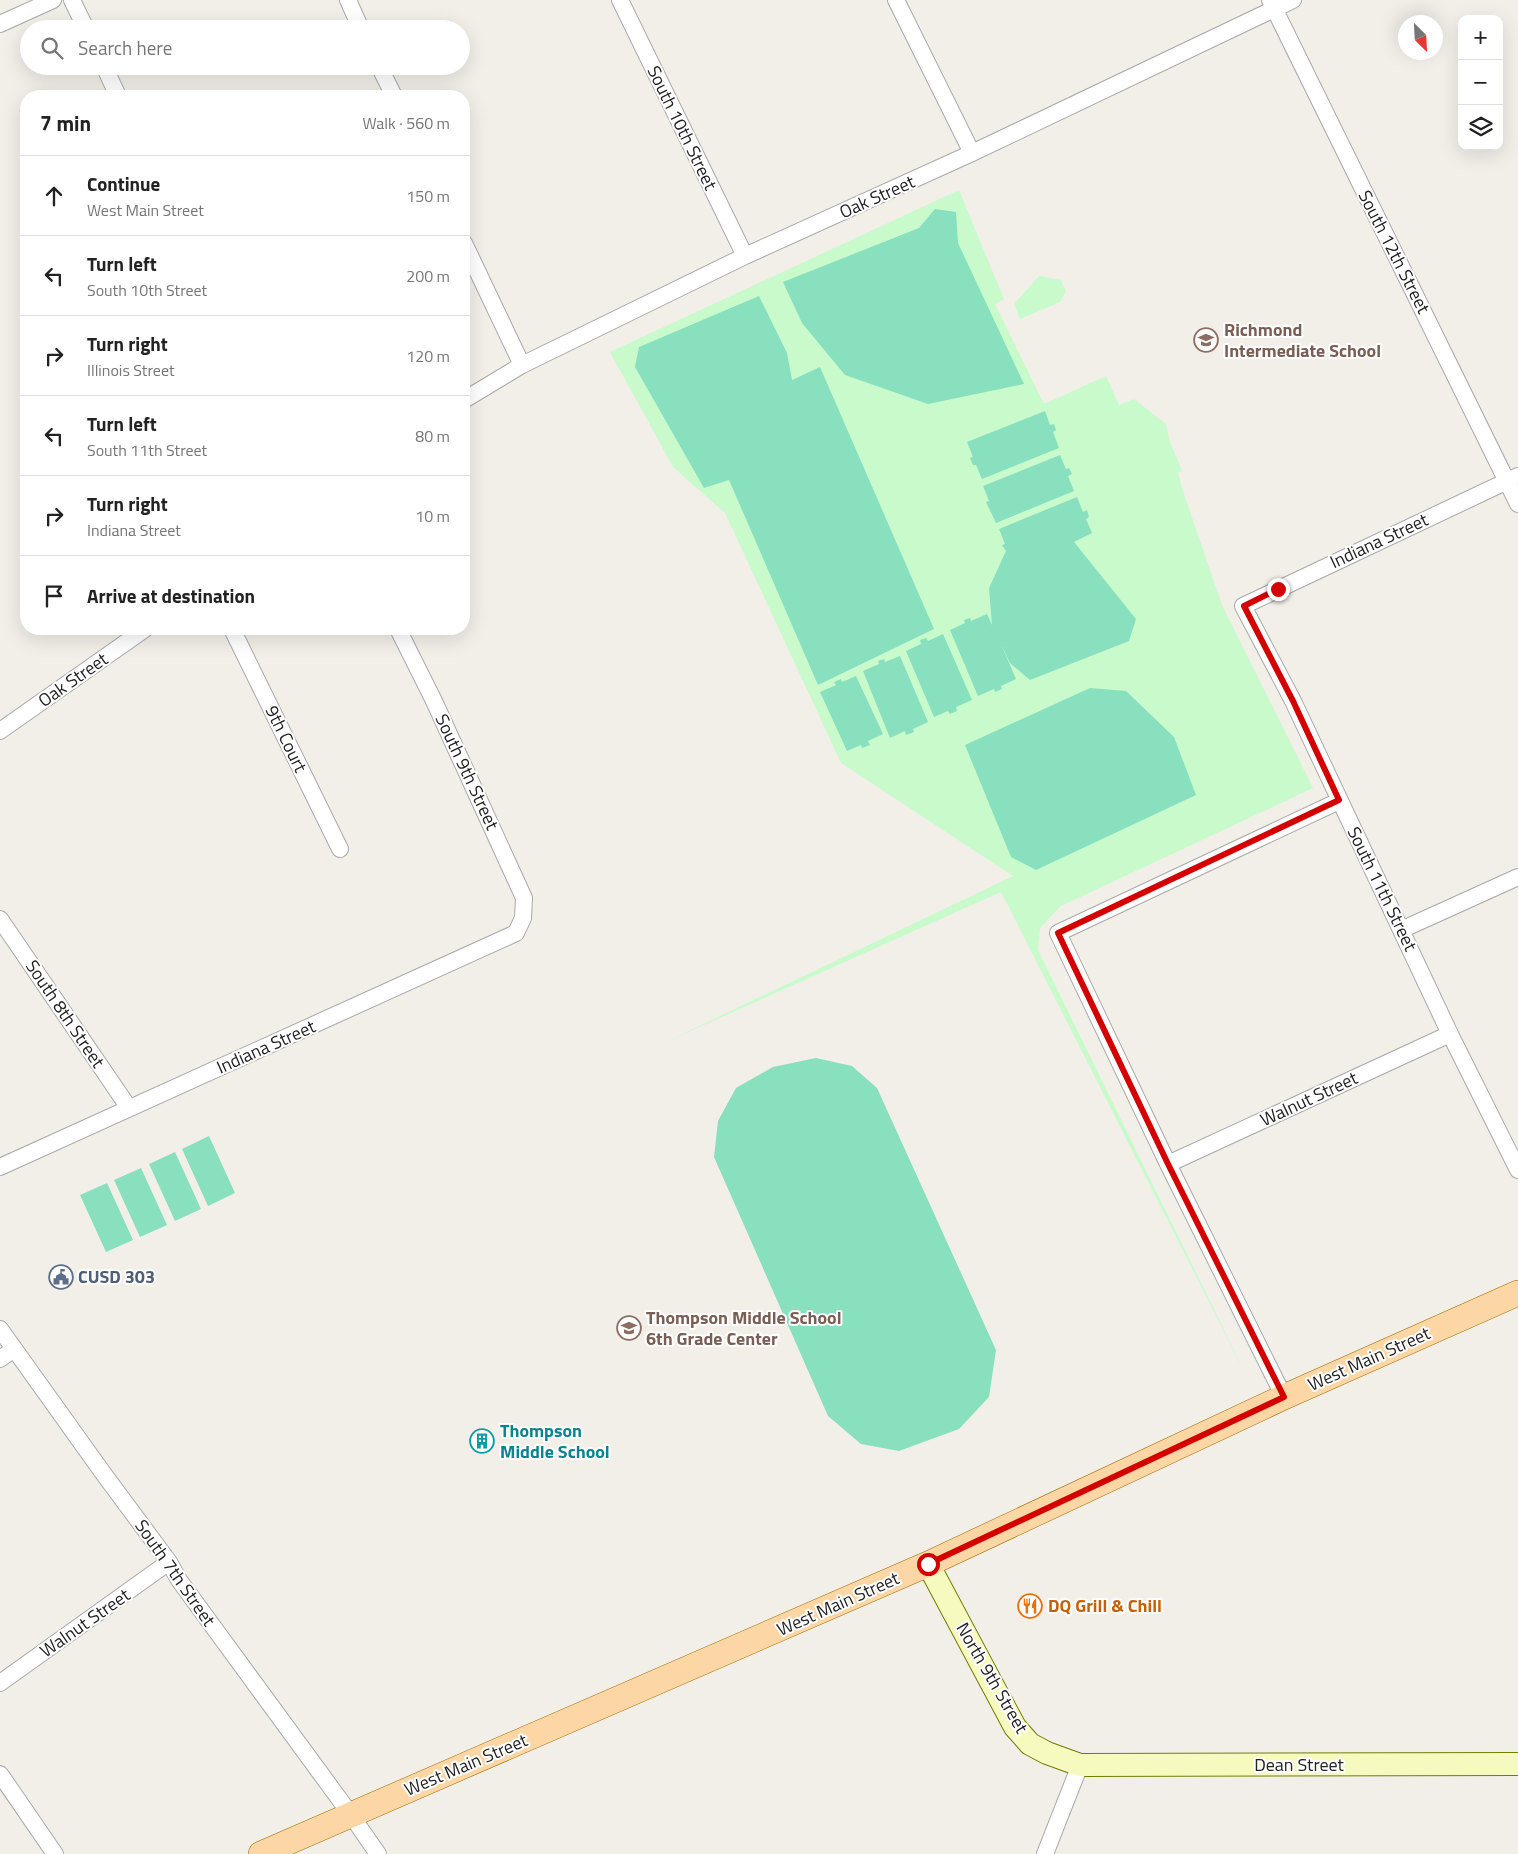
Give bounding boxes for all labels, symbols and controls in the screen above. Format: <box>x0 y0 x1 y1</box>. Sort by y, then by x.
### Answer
north arrow <box>1398 15 1443 60</box>
map controls <box>1458 15 1503 150</box>
button: + <box>1458 15 1503 60</box>
search box <box>20 20 470 75</box>
text: Search here <box>78 33 172 62</box>
icon: search <box>38 34 66 62</box>
button: − <box>1458 60 1503 105</box>
street label: South 10th Street <box>641 61 725 195</box>
button: layers <box>1458 105 1503 150</box>
text: 7 min <box>40 107 91 139</box>
text: Walk · 560 m <box>362 111 450 135</box>
street label: Oak Street <box>835 168 919 225</box>
text: Continue <box>87 169 160 198</box>
icon: ahead <box>40 182 68 210</box>
text: 150 m <box>406 184 450 208</box>
street label: South 12th Street <box>1352 185 1437 319</box>
text: West Main Street <box>87 198 204 222</box>
text: Turn left <box>87 249 157 278</box>
icon: left <box>40 262 68 290</box>
text: 200 m <box>406 264 450 288</box>
text: South 10th Street <box>87 278 207 302</box>
place label: Richmond Intermediate School <box>1224 316 1381 364</box>
school or university icon: Richmond Intermediate School <box>1193 327 1219 353</box>
text: Turn right <box>87 329 168 358</box>
icon: right <box>40 342 68 370</box>
text: 120 m <box>406 344 450 368</box>
text: Illinois Street <box>87 358 175 382</box>
text: Turn left <box>87 409 157 438</box>
icon: left <box>40 422 68 450</box>
text: 80 m <box>415 424 450 448</box>
text: South 11th Street <box>87 438 207 462</box>
text: Turn right <box>87 489 168 518</box>
icon: right <box>40 502 68 530</box>
text: 10 m <box>415 504 450 528</box>
street label: Indiana Street <box>1325 506 1433 575</box>
text: Indiana Street <box>87 518 181 542</box>
route end <box>1267 578 1290 601</box>
text: Arrive at destination <box>87 581 255 610</box>
icon: arrive <box>40 582 68 610</box>
street label: Oak Street <box>32 645 114 714</box>
street label: 9th Court <box>259 701 314 777</box>
street label: South 9th Street <box>429 709 506 835</box>
street label: South 11th Street <box>1341 822 1425 956</box>
street label: South 8th Street <box>19 954 112 1074</box>
street label: Indiana Street <box>212 1012 320 1080</box>
street label: Walnut Street <box>1256 1064 1363 1133</box>
place label: CUSD 303 <box>78 1263 155 1290</box>
public building icon: CUSD 303 <box>48 1264 74 1290</box>
place label: Thompson Middle School 6th Grade Center <box>646 1304 842 1352</box>
school or university icon: Thompson Middle School 6th Grade Center <box>616 1315 642 1341</box>
street label: West Main Street <box>1303 1319 1435 1398</box>
place label: Thompson Middle School <box>500 1417 610 1465</box>
building icon: Thompson Middle School <box>469 1428 495 1454</box>
street label: South 7th Street <box>128 1514 223 1632</box>
route start <box>917 1553 940 1576</box>
street label: West Main Street <box>772 1564 904 1643</box>
street label: Walnut Street <box>34 1581 136 1664</box>
place label: DQ Grill & Chill <box>1048 1592 1162 1619</box>
restaurant icon: DQ Grill & Chill <box>1017 1593 1043 1619</box>
street label: North 9th Street <box>950 1617 1036 1739</box>
street label: West Main Street <box>400 1726 532 1803</box>
street label: Dean Street <box>1254 1751 1345 1778</box>

